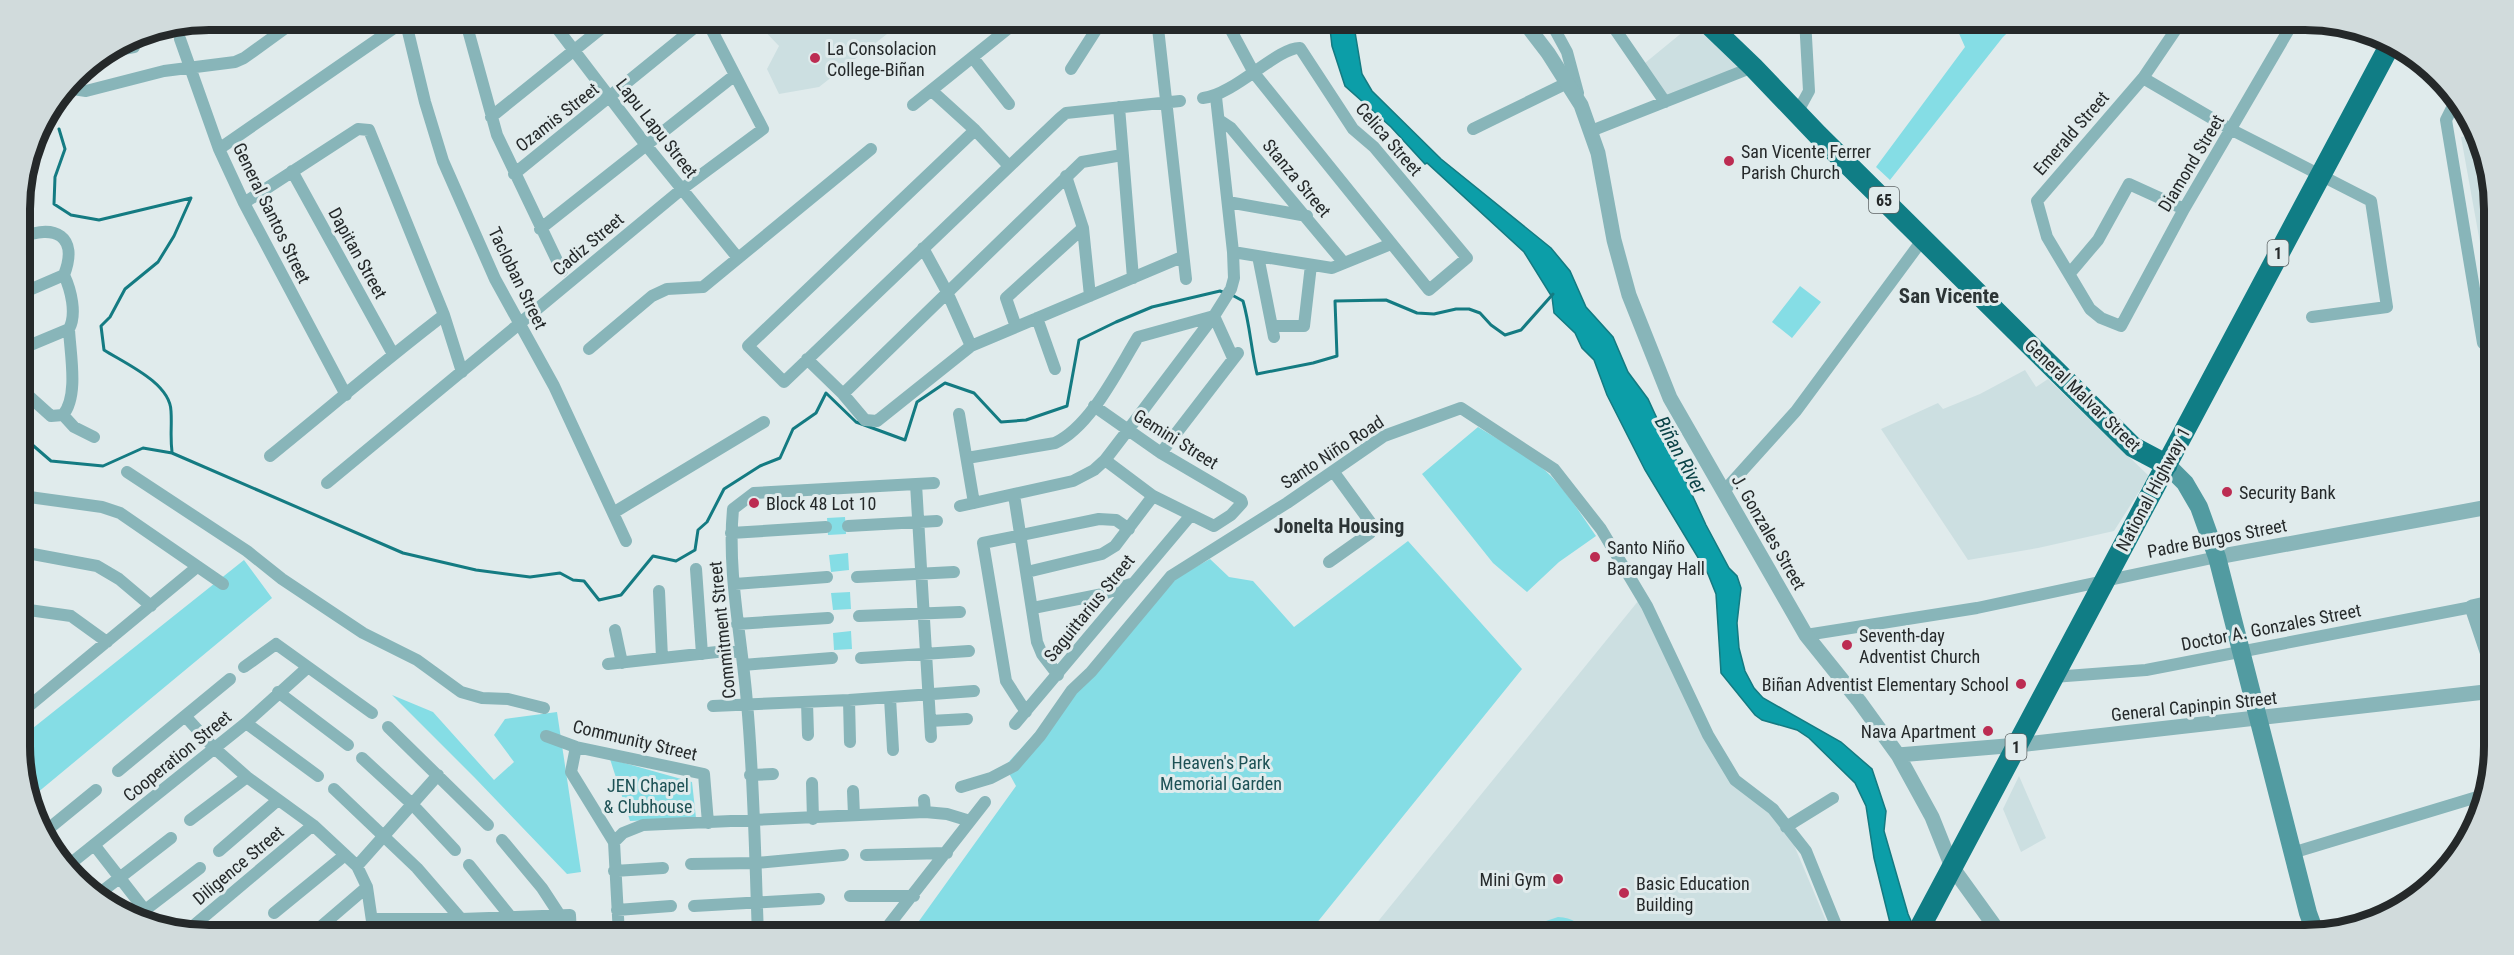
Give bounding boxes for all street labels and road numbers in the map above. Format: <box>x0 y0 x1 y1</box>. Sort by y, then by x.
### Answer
street label: Lapu Lapu Street <box>612 74 702 182</box>
street label: Ozamis Street <box>511 78 603 156</box>
street label: Emerald Street <box>2029 87 2113 179</box>
street label: Celica Street <box>1352 98 1426 180</box>
street label: Diamond Street <box>2154 111 2228 215</box>
street label: Stanza Street <box>1258 135 1336 221</box>
street label: General Santos Street <box>229 139 315 287</box>
road number: 65 <box>1869 187 1899 213</box>
street label: Dapitan Street <box>324 204 392 302</box>
street label: Cadiz Street <box>548 208 628 280</box>
street label: Tacloban Street <box>484 224 552 332</box>
road number: 1 <box>2268 240 2288 266</box>
street label: General Malvar Street <box>2021 334 2145 456</box>
street label: Gemini Street <box>1130 405 1222 473</box>
street label: Santo Niño Road <box>1277 411 1387 493</box>
street label: National Highway 1 <box>2111 423 2195 555</box>
street label: J. Gonzales Street <box>1728 471 1810 593</box>
street label: Padre Burgos Street <box>2146 514 2288 562</box>
street label: Saguittarius Street <box>1039 550 1139 666</box>
street label: Commitment Street <box>704 560 740 700</box>
street label: Doctor A. Gonzales Street <box>2179 599 2363 655</box>
street label: General Capinpin Street <box>2110 687 2278 725</box>
street label: Cooperation Street <box>119 706 235 806</box>
street label: Community Street <box>571 715 699 765</box>
road number: 1 <box>2006 734 2026 760</box>
street label: Diligence Street <box>188 821 288 909</box>

